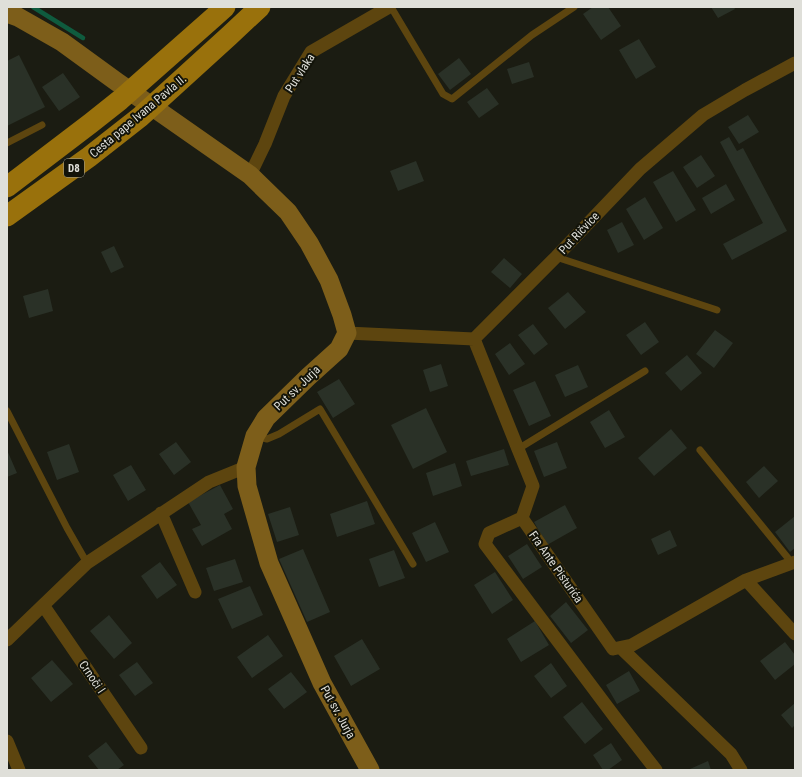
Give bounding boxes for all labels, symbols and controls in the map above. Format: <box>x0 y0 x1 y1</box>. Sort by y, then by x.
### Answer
street label: Put vlaka <box>282 51 318 95</box>
street label: Cesta pape Ivana Pavla II. <box>87 71 189 161</box>
road number: D8 <box>64 159 84 177</box>
street label: Put Ričvice <box>556 209 602 257</box>
street label: Put sv. Jurja <box>271 363 323 413</box>
street label: Fra Ante Pisturića <box>526 529 586 606</box>
street label: Crnoči l <box>76 658 108 696</box>
street label: Put sv. Jurja <box>318 683 358 741</box>

